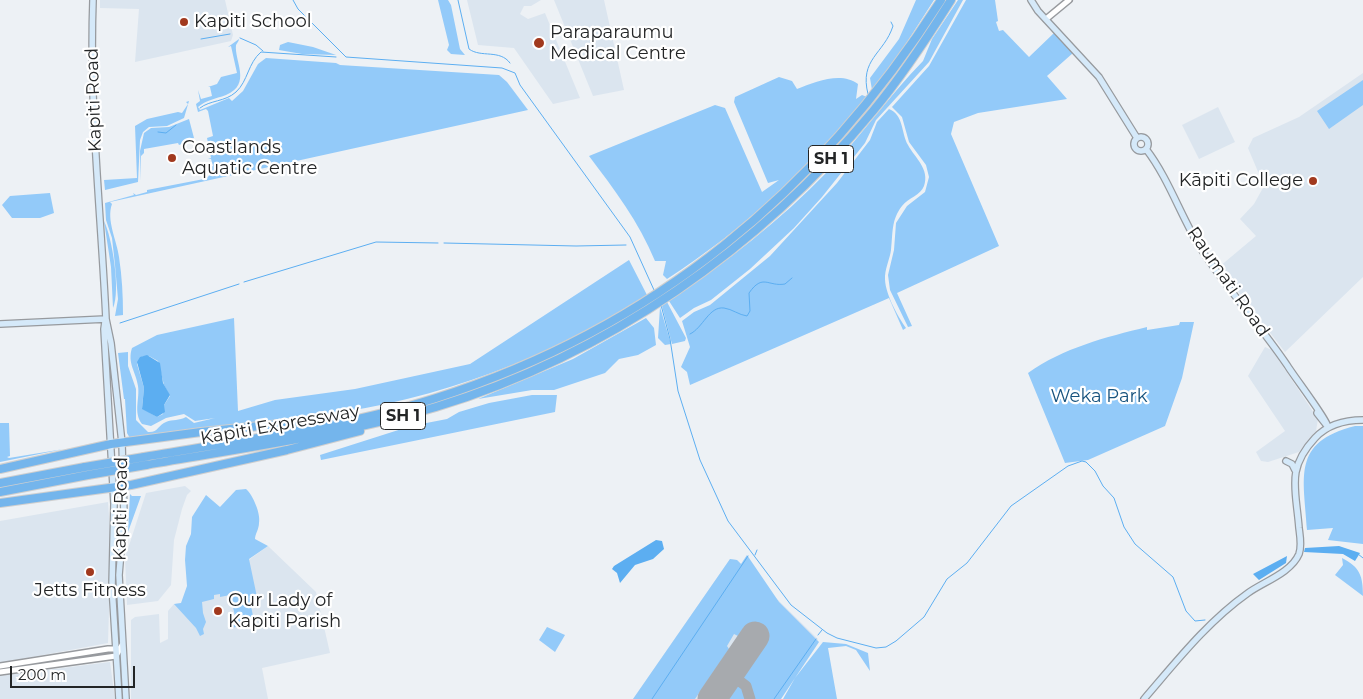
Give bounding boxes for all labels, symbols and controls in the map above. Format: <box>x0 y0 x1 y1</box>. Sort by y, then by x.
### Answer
place label: Kapiti School <box>194 11 312 33</box>
marker: Kapiti School <box>178 16 190 28</box>
place label: Paraparaumu Medical Centre <box>550 22 686 64</box>
marker: Paraparaumu Medical Centre <box>532 36 546 50</box>
street label: Kapiti Road <box>81 48 107 152</box>
place label: Coastlands Aquatic Centre <box>182 137 317 180</box>
road number: SH 1 <box>808 146 854 172</box>
marker: Coastlands Aquatic Centre <box>166 152 178 164</box>
place label: Kāpiti College <box>1179 170 1303 192</box>
marker: Kāpiti College <box>1307 175 1319 187</box>
street label: Raumati Road <box>1182 223 1274 341</box>
park label: Weka Park <box>1051 386 1147 408</box>
street label: Kāpiti Expressway <box>199 400 361 450</box>
road number: SH 1 <box>380 402 426 430</box>
street label: Kapiti Road <box>109 457 133 561</box>
marker: Jetts Fitness <box>84 566 96 578</box>
place label: Jetts Fitness <box>34 580 146 602</box>
place label: Our Lady of Kapiti Parish <box>228 590 341 632</box>
marker: Our Lady of Kapiti Parish <box>212 605 224 617</box>
scale bar <box>12 656 138 688</box>
text: 200 m <box>18 665 66 684</box>

